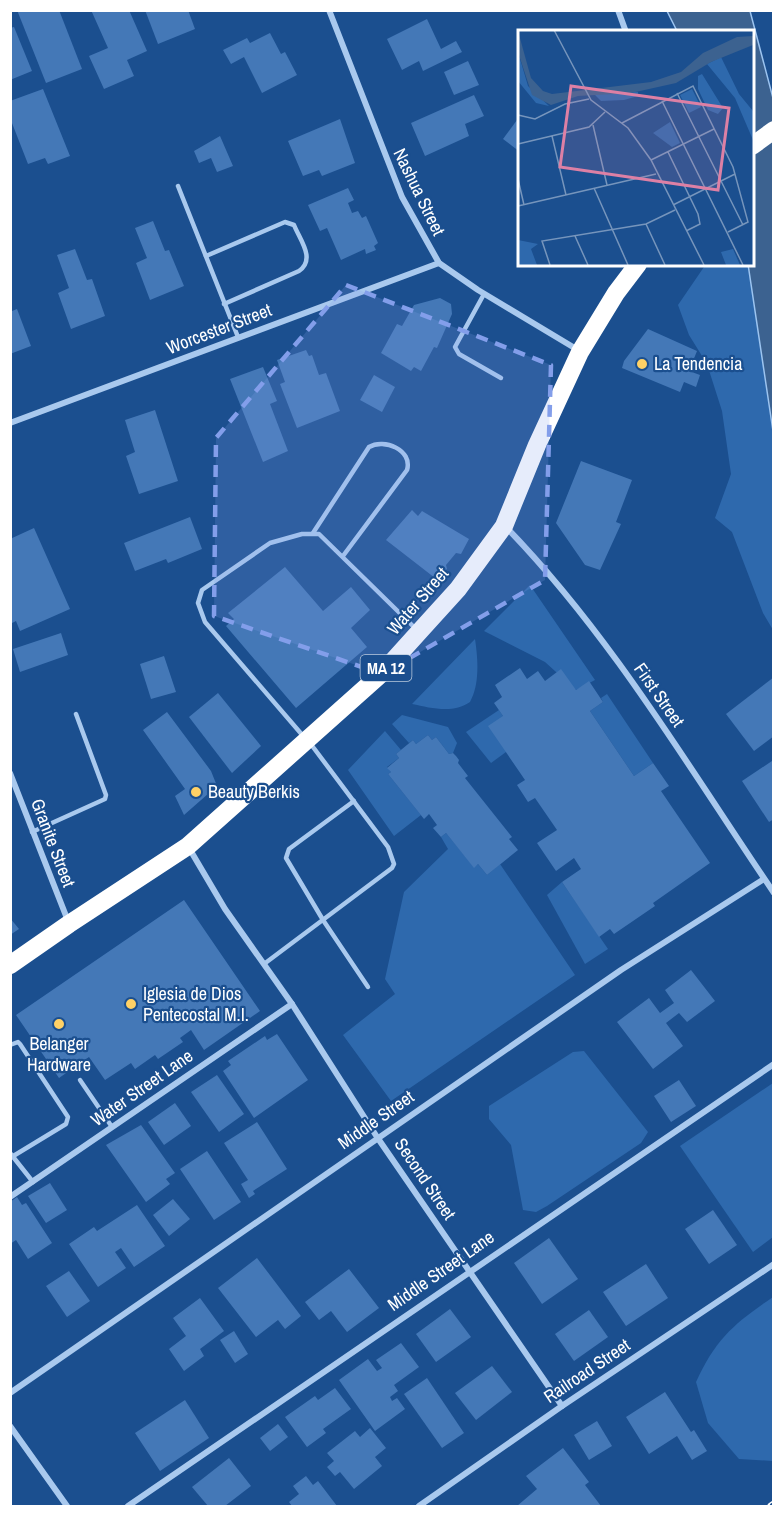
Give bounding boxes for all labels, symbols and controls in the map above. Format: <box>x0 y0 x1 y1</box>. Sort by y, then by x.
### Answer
inset map <box>518 30 754 266</box>
street label: Nashua Street <box>388 144 451 240</box>
street label: Worcester Street <box>163 297 275 360</box>
place label: La Tendencia <box>654 351 742 376</box>
marker: La Tendencia <box>635 357 649 371</box>
street label: Water Street <box>381 561 454 640</box>
road number: MA 12 <box>360 655 412 681</box>
street label: First Street <box>628 658 691 732</box>
place label: Beauty Berkis <box>208 779 300 804</box>
marker: Beauty Berkis <box>189 785 203 799</box>
street label: Granite Street <box>25 795 82 891</box>
place label: Iglesia de Dios Pentecostal M.I. <box>143 981 249 1027</box>
marker: Iglesia de Dios Pentecostal M.I. <box>124 997 138 1011</box>
marker: Belanger Hardware <box>52 1017 66 1031</box>
place label: Belanger Hardware <box>27 1031 91 1077</box>
street label: Water Street Lane <box>86 1043 198 1132</box>
street label: Middle Street <box>333 1084 419 1155</box>
street label: Second Street <box>389 1133 462 1224</box>
street label: Middle Street Lane <box>382 1225 499 1317</box>
street label: Railroad Street <box>539 1332 635 1409</box>

